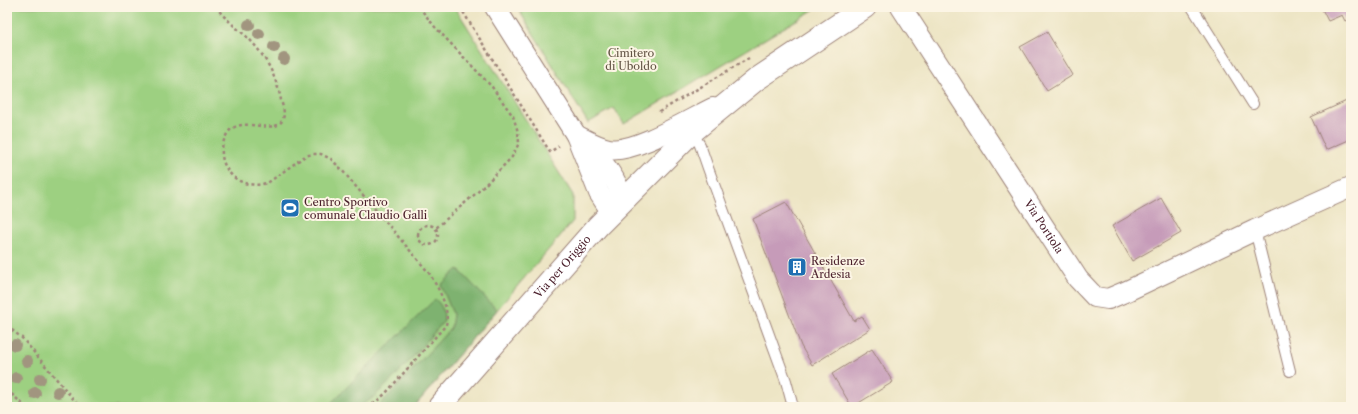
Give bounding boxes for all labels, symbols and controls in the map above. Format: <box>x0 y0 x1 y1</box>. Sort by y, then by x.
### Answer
park label: Cimitero di Uboldo <box>605 46 657 73</box>
place label: Centro Sportivo comunale Claudio Galli <box>304 195 428 222</box>
street label: Via Portiola <box>1021 196 1067 256</box>
sports icon: Centro Sportivo comunale Claudio Galli <box>279 197 301 219</box>
street label: Via per Origgio <box>530 232 594 302</box>
place label: Residenze Ardesia <box>810 254 865 281</box>
building icon: Residenze Ardesia <box>786 256 808 278</box>

